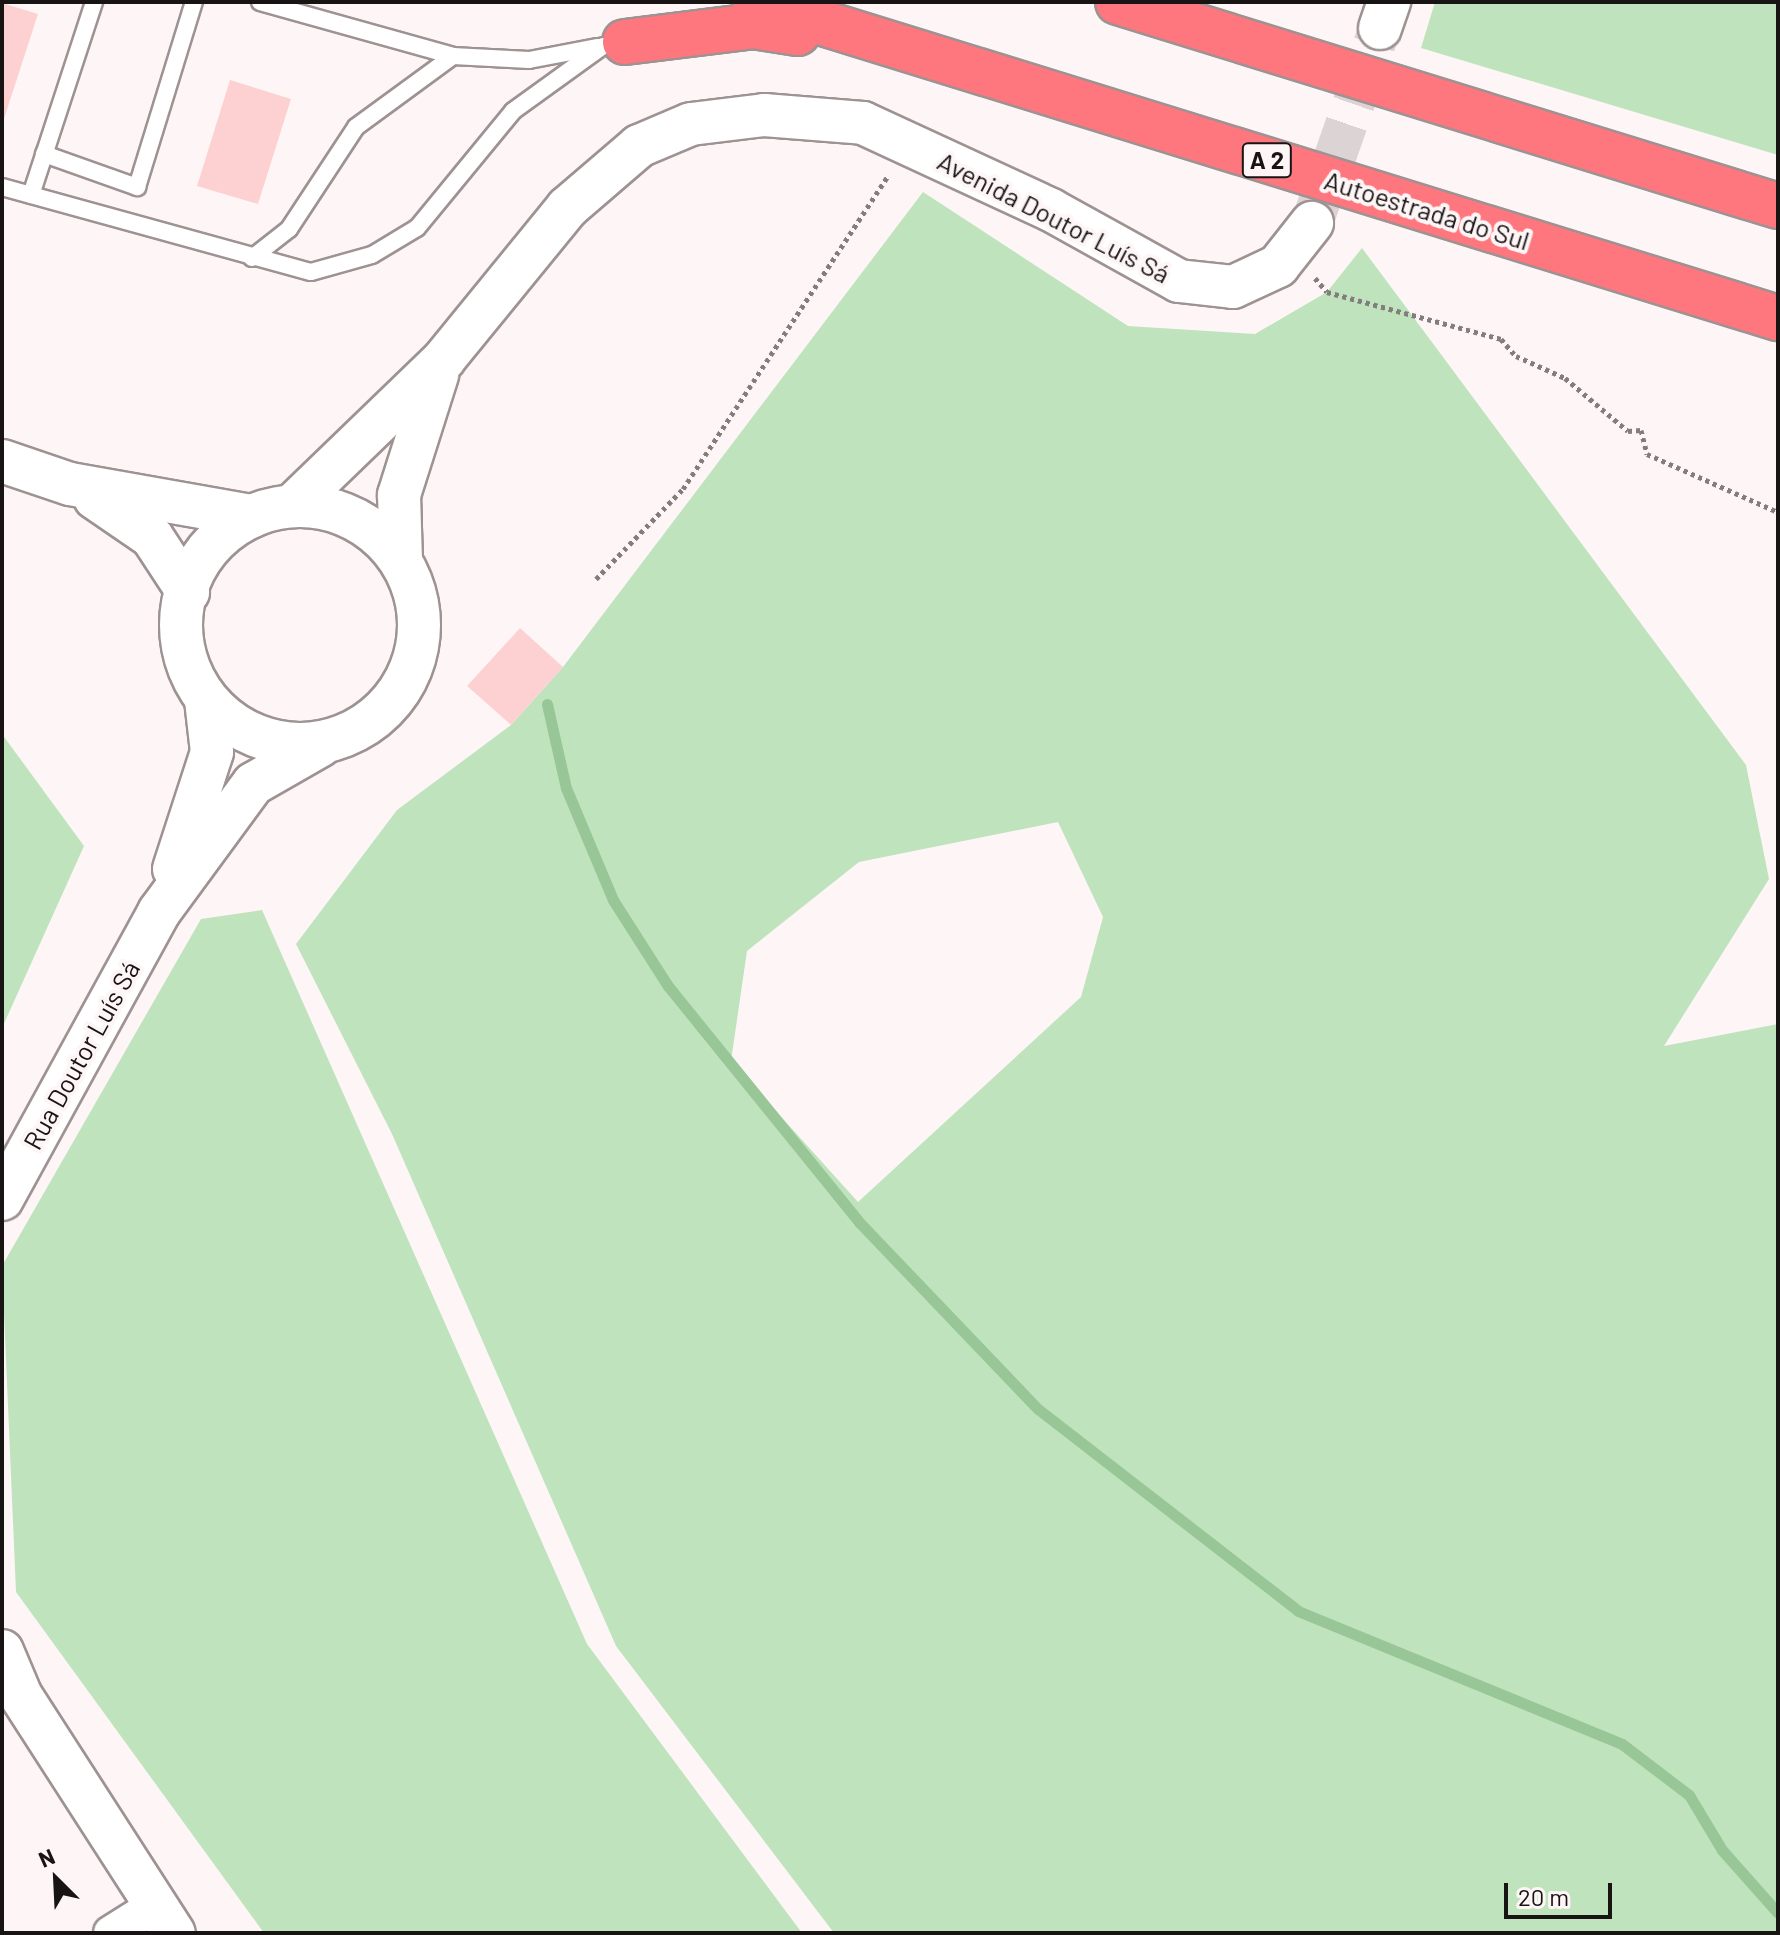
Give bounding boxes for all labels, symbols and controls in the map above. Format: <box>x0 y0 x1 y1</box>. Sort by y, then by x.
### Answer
road number: A 2 <box>1241 140 1293 180</box>
street label: Avenida Doutor Luís Sá <box>933 145 1175 289</box>
street label: Autoestrada do Sul <box>1321 164 1533 256</box>
street label: Rua Doutor Luís Sá <box>16 955 146 1155</box>
north arrow <box>16 1839 96 1919</box>
text: N <box>34 1842 58 1872</box>
scale bar <box>1508 1867 1616 1917</box>
text: 20 m <box>1518 1882 1569 1911</box>

